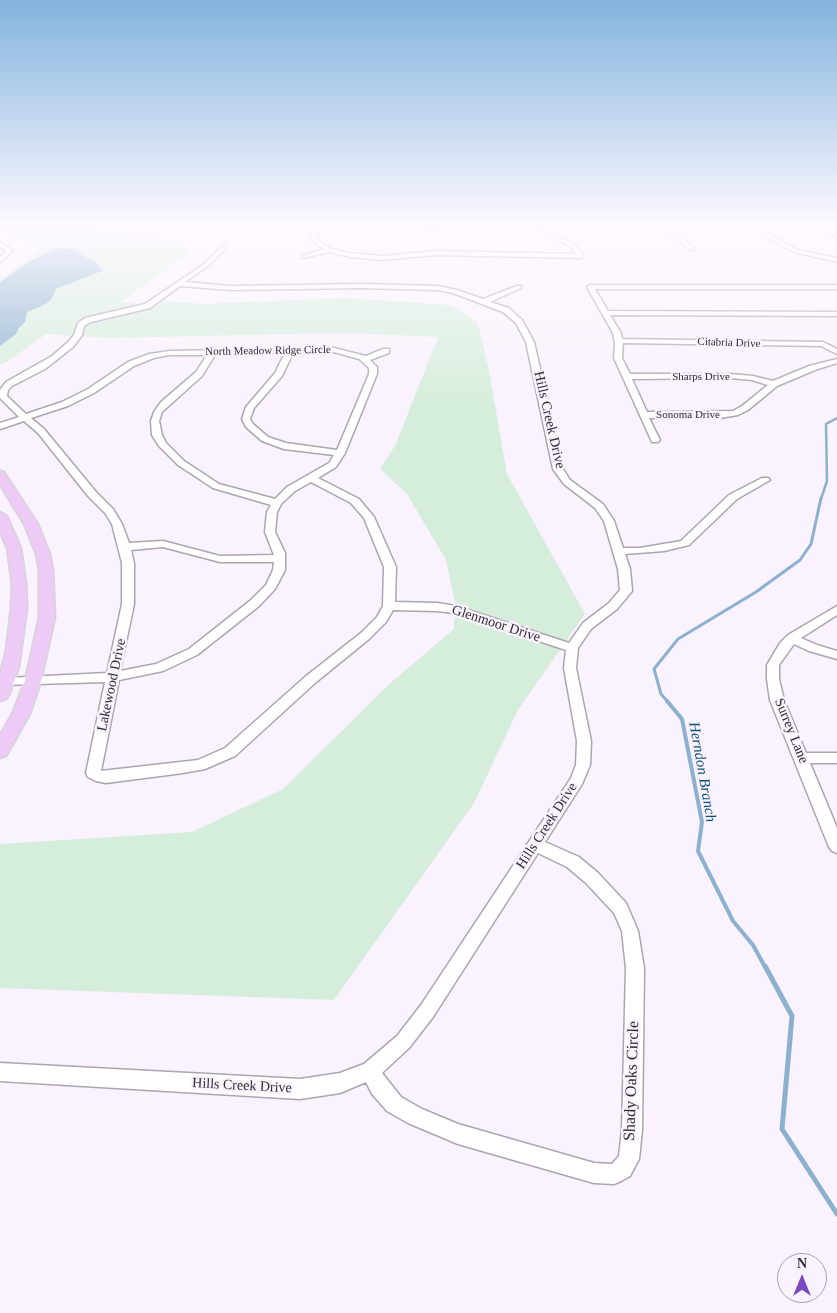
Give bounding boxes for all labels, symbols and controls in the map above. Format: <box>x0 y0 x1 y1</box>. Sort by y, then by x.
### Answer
street label: Citabria Drive <box>697 335 761 351</box>
street label: North Meadow Ridge Circle <box>205 343 331 359</box>
street label: Hills Creek Drive <box>530 370 568 470</box>
street label: Sharps Drive <box>672 370 730 384</box>
street label: Sonoma Drive <box>656 408 720 422</box>
street label: Glenmoor Drive <box>450 602 542 646</box>
street label: Lakewood Drive <box>94 637 130 733</box>
street label: Surrey Lane <box>770 696 812 766</box>
water label: Herndon Branch <box>684 721 720 823</box>
street label: Hills Creek Drive <box>513 780 581 872</box>
street label: Shady Oaks Circle <box>620 1021 644 1141</box>
street label: Hills Creek Drive <box>192 1075 292 1097</box>
north arrow <box>777 1253 827 1303</box>
text: N <box>797 1256 807 1271</box>

